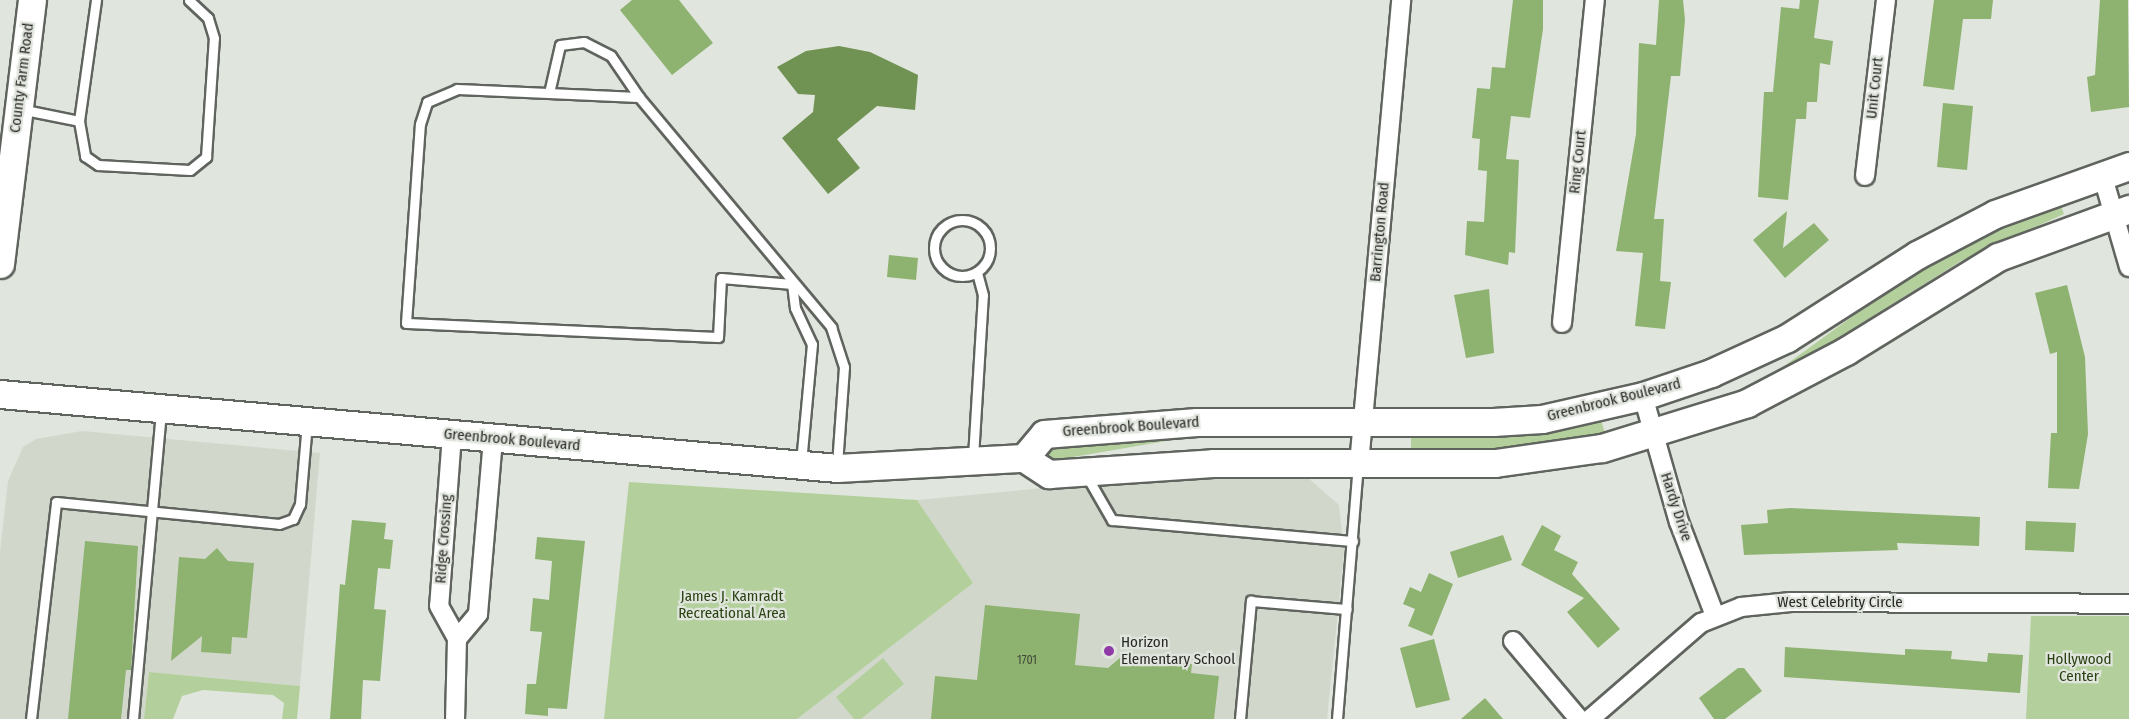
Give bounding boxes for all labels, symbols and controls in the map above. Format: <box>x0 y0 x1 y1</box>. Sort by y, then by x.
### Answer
street label: County Farm Road <box>6 22 38 134</box>
street label: Unit Court <box>1863 56 1887 120</box>
street label: Ring Court <box>1566 129 1590 195</box>
street label: Barrington Road <box>1367 181 1393 283</box>
street label: Greenbrook Boulevard <box>1545 375 1683 425</box>
street label: Greenbrook Boulevard <box>1062 413 1200 441</box>
street label: Greenbrook Boulevard <box>443 425 581 455</box>
street label: Hardy Drive <box>1656 470 1696 544</box>
street label: Ridge Crossing <box>432 494 456 584</box>
park label: James J. Kamradt Recreational Area <box>678 587 786 622</box>
street label: West Celebrity Circle <box>1777 594 1903 612</box>
place label: Horizon Elementary School <box>1121 633 1235 668</box>
marker: Horizon Elementary School <box>1102 644 1116 658</box>
park label: Hollywood Center <box>2046 650 2112 685</box>
house number: 1701 <box>1017 654 1037 668</box>

